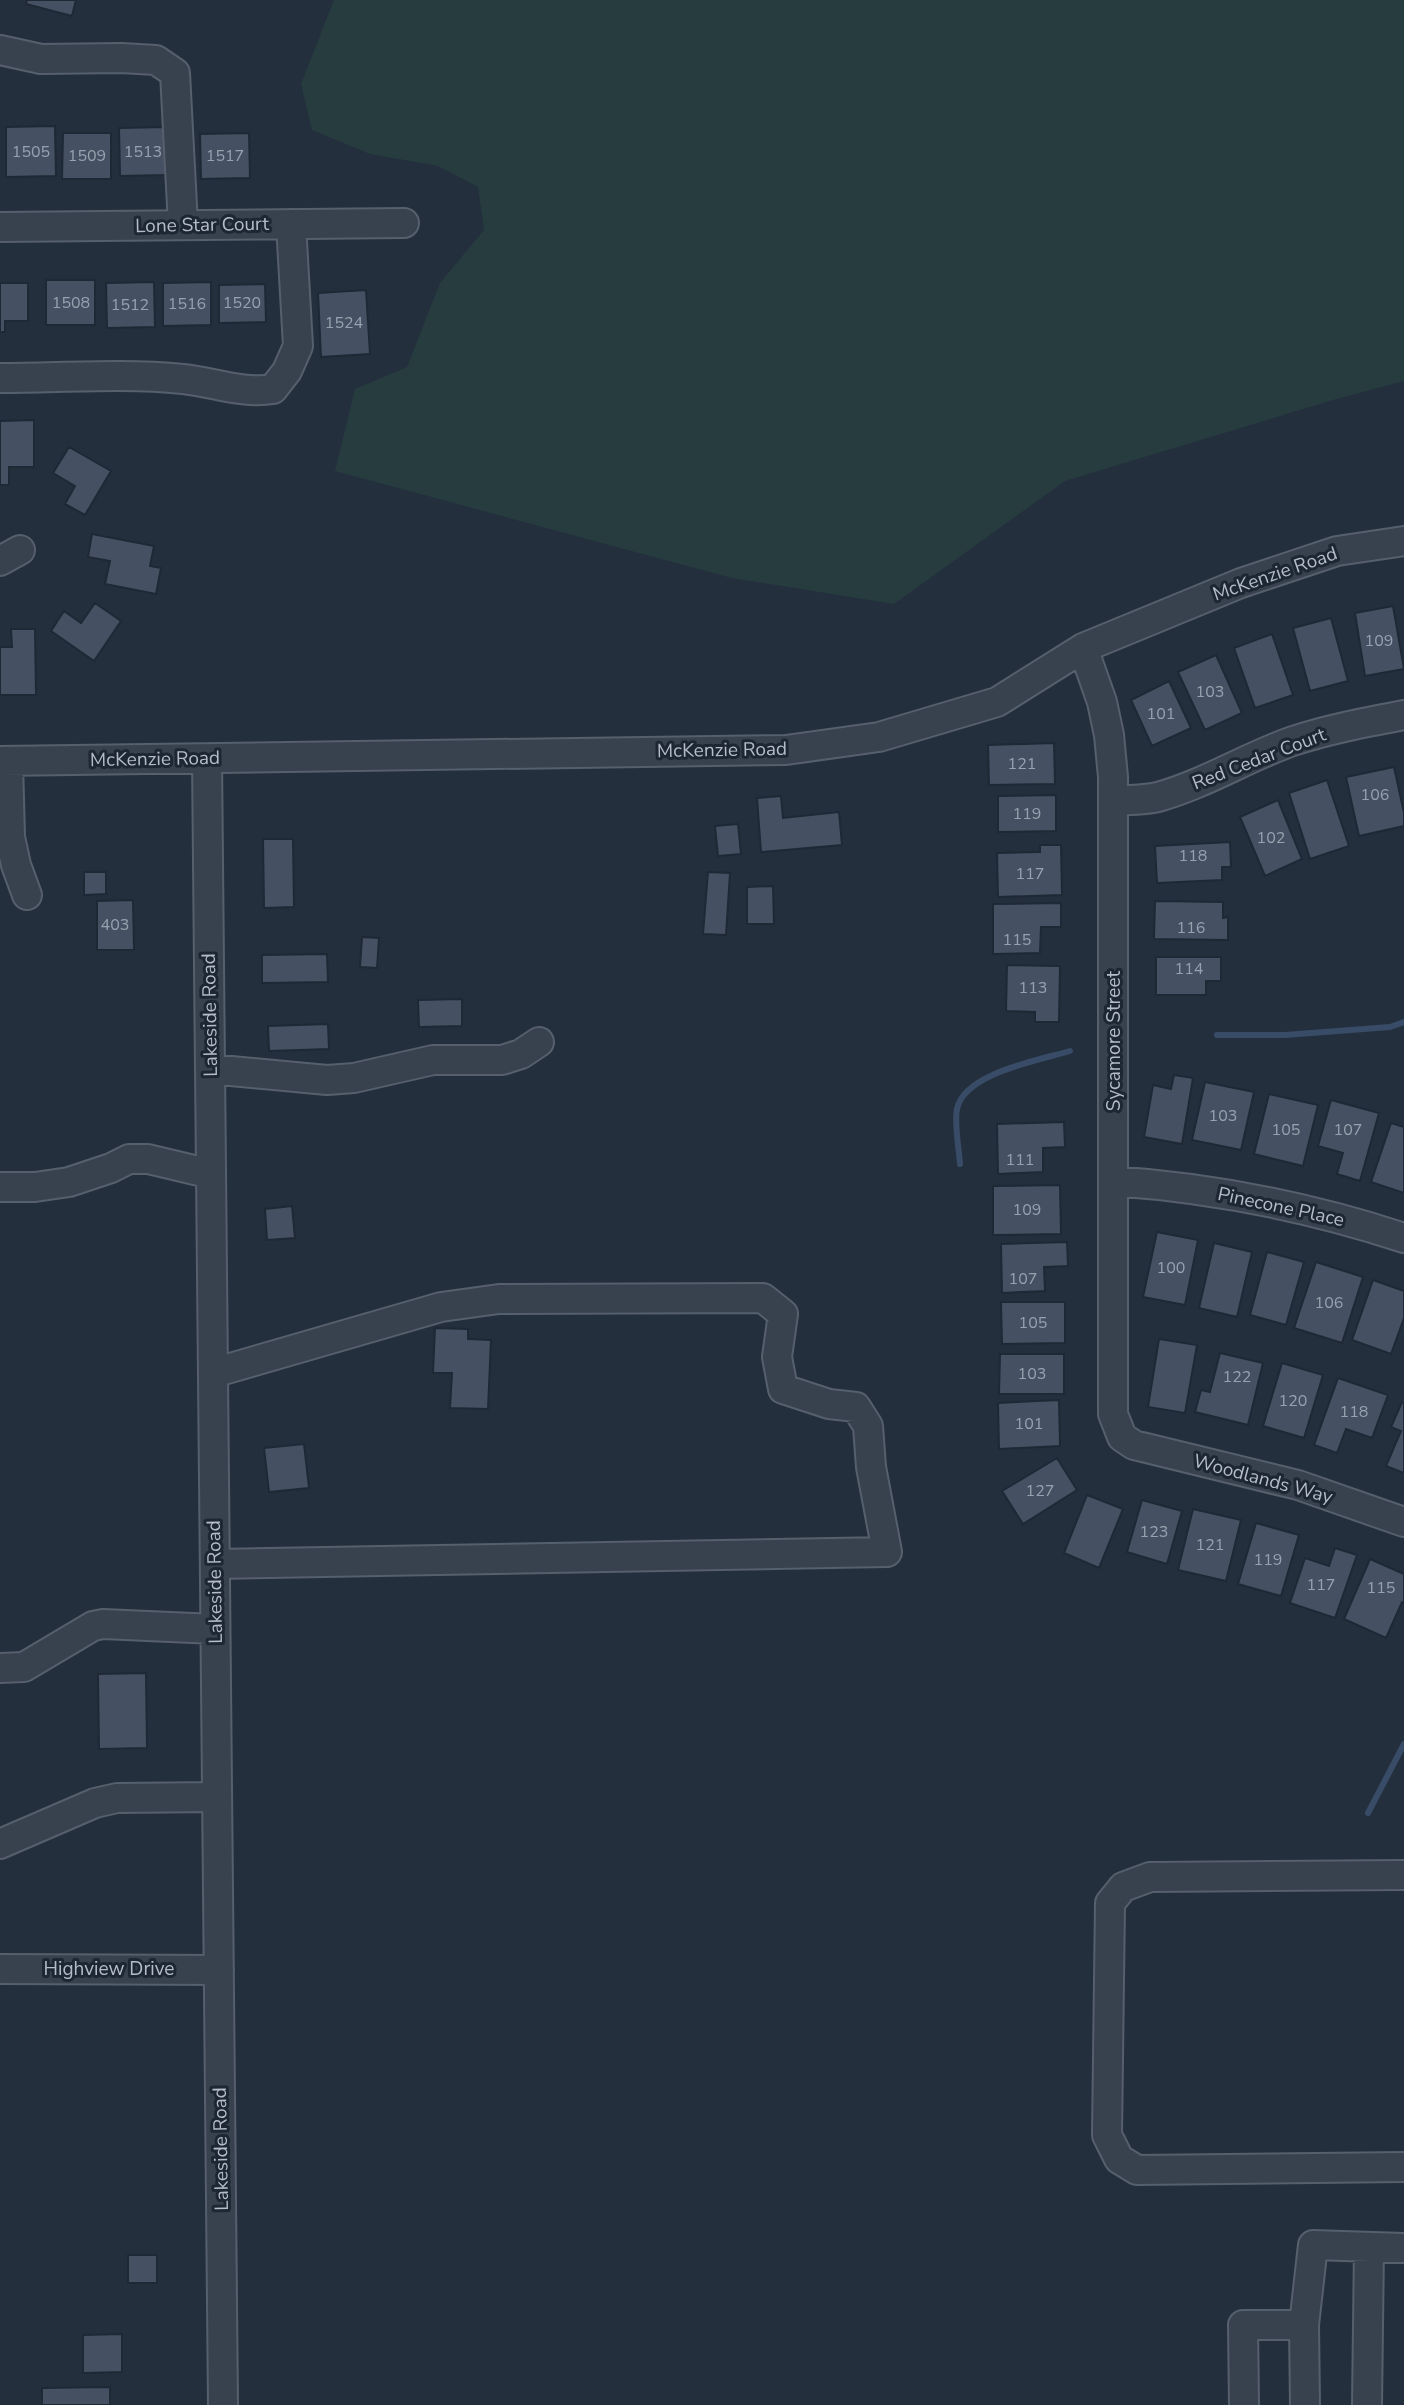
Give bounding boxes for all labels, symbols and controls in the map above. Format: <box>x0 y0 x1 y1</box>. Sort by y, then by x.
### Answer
house number: 1505 <box>12 141 50 163</box>
house number: 1513 <box>124 141 162 163</box>
house number: 1509 <box>68 145 106 167</box>
house number: 1517 <box>206 145 244 167</box>
street label: Lone Star Court <box>135 211 270 239</box>
house number: 1508 <box>52 292 90 314</box>
house number: 1520 <box>223 292 261 314</box>
house number: 1516 <box>168 293 206 315</box>
house number: 1512 <box>111 294 149 316</box>
house number: 1524 <box>325 312 364 334</box>
street label: McKenzie Road <box>1209 541 1341 607</box>
house number: 109 <box>1365 630 1393 652</box>
house number: 103 <box>1196 681 1224 703</box>
house number: 101 <box>1147 703 1175 725</box>
street label: Red Cedar Court <box>1189 721 1330 796</box>
street label: McKenzie Road <box>657 736 787 764</box>
street label: McKenzie Road <box>90 745 220 773</box>
house number: 121 <box>1008 753 1036 775</box>
house number: 106 <box>1361 784 1389 806</box>
house number: 119 <box>1013 803 1041 825</box>
house number: 102 <box>1257 827 1285 849</box>
house number: 118 <box>1179 845 1207 867</box>
house number: 117 <box>1016 863 1044 885</box>
house number: 403 <box>101 914 129 936</box>
house number: 116 <box>1177 917 1205 939</box>
house number: 115 <box>1003 929 1031 951</box>
street label: Lakeside Road <box>196 953 224 1077</box>
house number: 114 <box>1175 958 1204 980</box>
street label: Sycamore Street <box>1101 970 1127 1111</box>
house number: 113 <box>1019 977 1047 999</box>
house number: 103 <box>1209 1105 1237 1127</box>
house number: 105 <box>1272 1119 1300 1141</box>
house number: 107 <box>1334 1119 1362 1141</box>
house number: 111 <box>1006 1149 1034 1171</box>
street label: Pinecone Place <box>1215 1181 1347 1233</box>
house number: 109 <box>1013 1199 1041 1221</box>
house number: 100 <box>1157 1257 1185 1279</box>
house number: 107 <box>1009 1268 1037 1290</box>
house number: 106 <box>1315 1292 1343 1314</box>
house number: 105 <box>1019 1312 1047 1334</box>
house number: 103 <box>1018 1363 1046 1385</box>
house number: 122 <box>1223 1366 1251 1388</box>
house number: 120 <box>1279 1390 1307 1412</box>
house number: 118 <box>1340 1401 1368 1423</box>
house number: 101 <box>1015 1413 1043 1435</box>
street label: Woodlands Way <box>1190 1448 1336 1510</box>
house number: 127 <box>1026 1480 1054 1502</box>
street label: Lakeside Road <box>201 1520 229 1644</box>
house number: 123 <box>1140 1521 1168 1543</box>
house number: 121 <box>1196 1534 1224 1556</box>
house number: 119 <box>1254 1549 1282 1571</box>
house number: 117 <box>1307 1574 1335 1596</box>
house number: 115 <box>1367 1577 1395 1599</box>
street label: Highview Drive <box>44 1956 174 1982</box>
street label: Lakeside Road <box>207 2087 235 2211</box>

